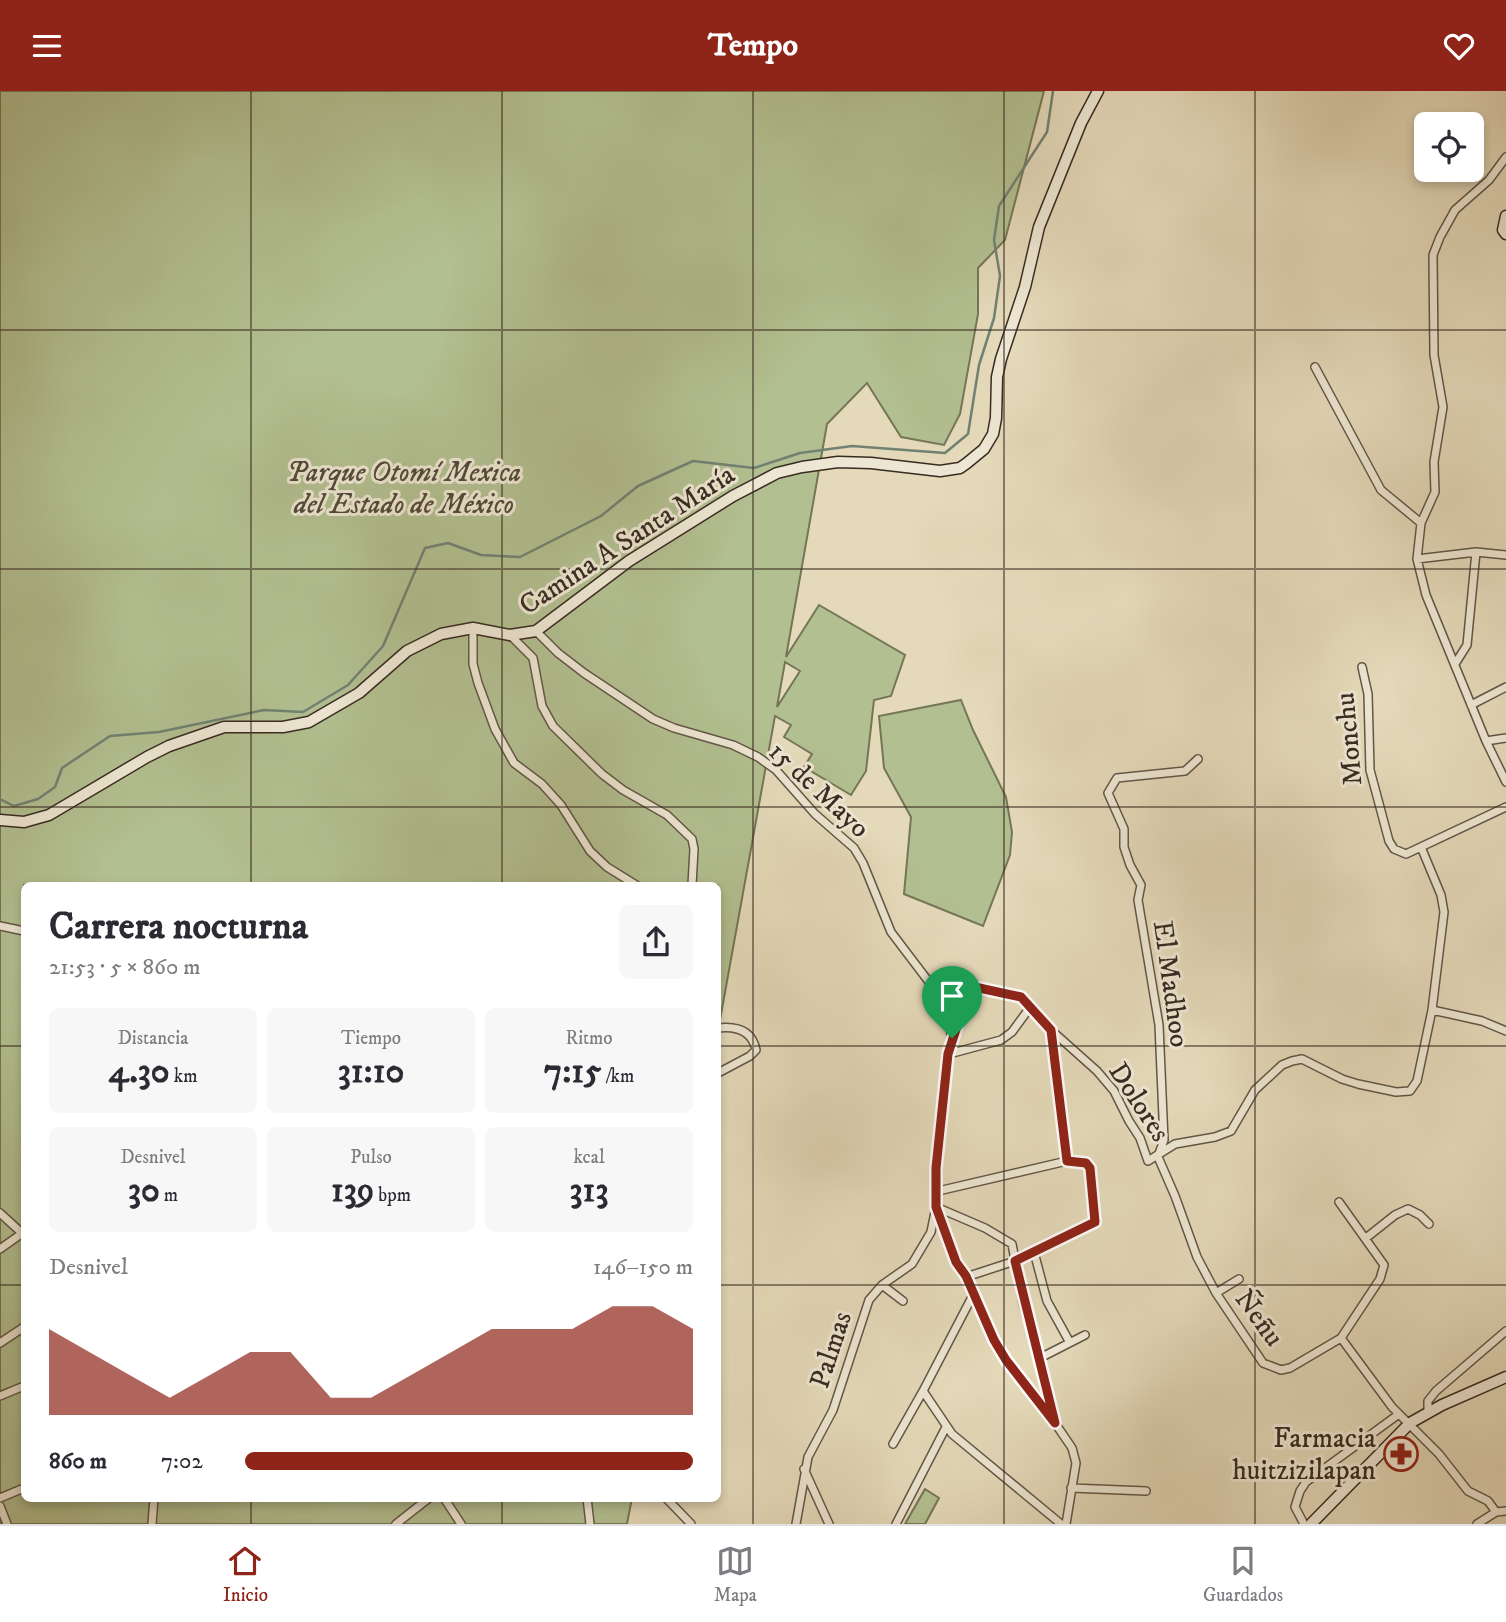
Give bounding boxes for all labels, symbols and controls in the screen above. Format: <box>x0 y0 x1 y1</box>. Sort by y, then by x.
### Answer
text: Tempo <box>708 26 798 66</box>
icon: menu <box>28 27 66 65</box>
icon: heart <box>1440 27 1478 65</box>
map controls <box>1414 112 1484 182</box>
button: locate <box>1414 112 1484 182</box>
park label: Parque Otomí Mexica del Estado de México <box>287 455 521 522</box>
street label: Camina A Santa María <box>513 457 741 623</box>
street label: Monchu <box>1327 691 1371 787</box>
street label: 15 de Mayo <box>761 734 877 846</box>
text: Carrera nocturna <box>49 903 308 951</box>
button: share <box>619 905 693 979</box>
street label: El Madhoo <box>1145 918 1197 1050</box>
text: 21:53 · 5 × 860 m <box>49 953 200 982</box>
pin <box>922 966 982 1038</box>
icon: arrive <box>933 977 971 1015</box>
text: Distancia <box>118 1027 188 1050</box>
text: Tiempo <box>341 1027 401 1050</box>
text: Ritmo <box>566 1027 613 1050</box>
text: 4.30 <box>109 1050 170 1094</box>
text: 31:10 <box>338 1050 404 1094</box>
text: 7:15 <box>544 1050 601 1094</box>
street label: Dolores <box>1100 1056 1178 1148</box>
text: km <box>170 1065 197 1088</box>
text: /km <box>601 1065 634 1088</box>
text: Desnivel <box>120 1146 186 1169</box>
text: Pulso <box>350 1146 392 1169</box>
text: kcal <box>573 1146 605 1169</box>
text: 30 <box>128 1169 160 1213</box>
text: 139 <box>331 1169 374 1213</box>
text: 313 <box>570 1169 608 1213</box>
text: m <box>160 1184 178 1207</box>
text: bpm <box>374 1184 411 1207</box>
text: Desnivel <box>49 1253 128 1282</box>
text: 146–150 m <box>593 1253 693 1282</box>
street label: Ñeñu <box>1227 1282 1292 1353</box>
street label: Palmas <box>802 1307 860 1393</box>
place label: Farmacia huitzizilapan <box>1232 1421 1376 1488</box>
pharmacy icon: Farmacia huitzizilapan <box>1382 1435 1420 1473</box>
text: 860 m <box>49 1447 107 1476</box>
text: 7:02 <box>161 1447 203 1476</box>
tab: Inicio <box>223 1542 268 1607</box>
tab: Mapa <box>714 1542 757 1607</box>
tab: Guardados <box>1203 1542 1283 1607</box>

